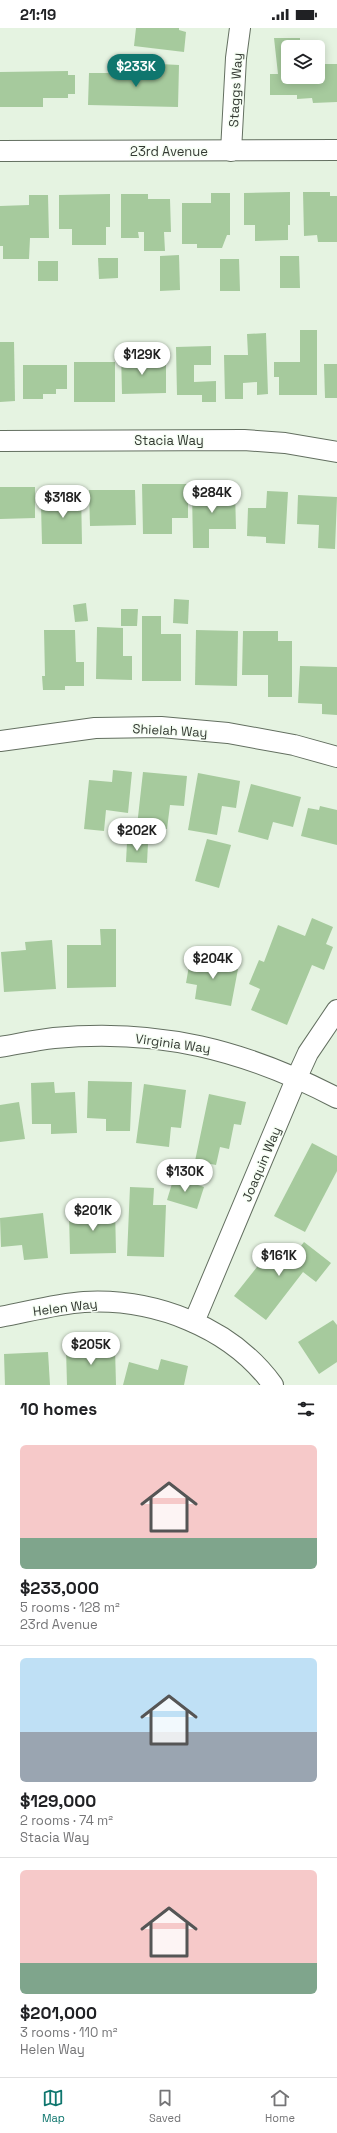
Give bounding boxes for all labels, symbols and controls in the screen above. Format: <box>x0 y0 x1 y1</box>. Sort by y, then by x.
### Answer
text: 21:19 <box>20 5 56 24</box>
map controls <box>281 40 325 84</box>
button: layers <box>281 40 325 84</box>
street label: Staggs Way <box>225 52 246 128</box>
pin: $233K <box>108 54 164 88</box>
text: $233K <box>116 58 156 75</box>
street label: 23rd Avenue <box>130 143 208 160</box>
pin: $129K <box>114 342 170 376</box>
text: $129K <box>123 346 161 363</box>
street label: Stacia Way <box>134 432 204 449</box>
pin: $284K <box>184 480 240 514</box>
text: $284K <box>192 484 232 501</box>
pin: $318K <box>35 485 91 519</box>
text: $318K <box>44 489 82 506</box>
street label: Shielah Way <box>132 720 208 741</box>
pin: $202K <box>109 818 165 852</box>
text: $202K <box>117 822 157 839</box>
pin: $204K <box>185 946 241 980</box>
text: $204K <box>193 950 233 967</box>
street label: Virginia Way <box>134 1030 212 1057</box>
street label: Joaquin Way <box>238 1124 285 1204</box>
pin: $130K <box>157 1159 213 1193</box>
text: $130K <box>166 1163 204 1180</box>
pin: $201K <box>65 1198 121 1232</box>
text: $201K <box>74 1202 112 1219</box>
pin: $161K <box>251 1243 307 1277</box>
text: $161K <box>261 1247 297 1264</box>
street label: Helen Way <box>32 1295 98 1320</box>
pin: $205K <box>63 1332 119 1366</box>
text: $205K <box>71 1336 111 1353</box>
text: 10 homes <box>20 1398 97 1420</box>
icon: filters <box>295 1398 317 1420</box>
icon: home <box>133 1471 205 1543</box>
text: $233,000 <box>20 1577 99 1599</box>
text: 5 rooms · 128 m² <box>20 1599 120 1616</box>
text: 23rd Avenue <box>20 1616 98 1633</box>
icon: home <box>133 1684 205 1756</box>
text: $129,000 <box>20 1790 96 1812</box>
text: 2 rooms · 74 m² <box>20 1812 113 1829</box>
text: Stacia Way <box>20 1829 89 1846</box>
icon: home <box>133 1896 205 1968</box>
text: $201,000 <box>20 2002 97 2024</box>
text: 3 rooms · 110 m² <box>20 2024 118 2041</box>
text: Helen Way <box>20 2041 85 2058</box>
tab: Map <box>42 2087 65 2125</box>
tab: Saved <box>149 2087 181 2125</box>
tab: Home <box>265 2087 295 2125</box>

